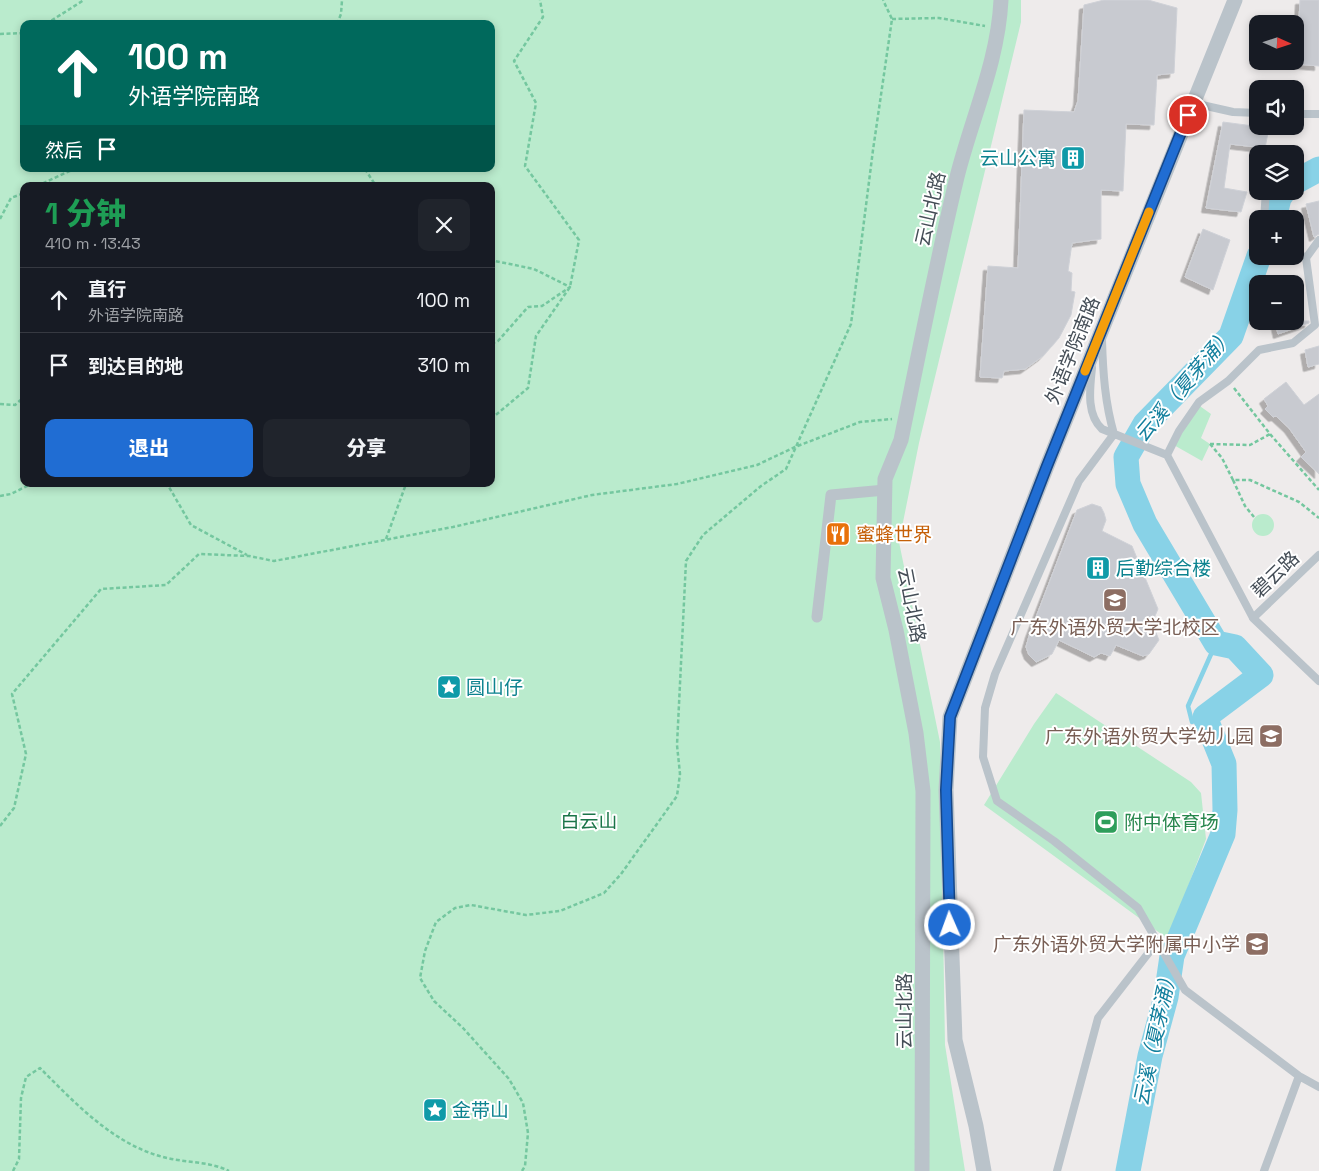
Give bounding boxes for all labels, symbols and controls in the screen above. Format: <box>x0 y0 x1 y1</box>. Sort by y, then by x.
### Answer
north arrow <box>1249 15 1304 70</box>
map controls <box>1249 15 1304 330</box>
text: 100 m <box>128 35 228 79</box>
icon: ahead <box>45 40 110 105</box>
button: sound <box>1249 80 1304 135</box>
text: 外语学院南路 <box>128 82 260 110</box>
pin <box>1167 94 1209 136</box>
icon: arrive <box>1174 101 1202 129</box>
icon: arrive <box>93 135 121 163</box>
text: 然后 <box>45 138 83 163</box>
building icon: 云山公寓 <box>1060 145 1086 171</box>
button: layers <box>1249 145 1304 200</box>
place label: 云山公寓 <box>980 146 1056 171</box>
street label: 云山北路 <box>910 169 951 249</box>
text: 1 分钟 <box>45 194 126 233</box>
button: close <box>418 199 470 251</box>
button: + <box>1249 210 1304 265</box>
text: 410 m · 13:43 <box>45 233 141 254</box>
button: − <box>1249 275 1304 330</box>
text: 直行 <box>88 277 126 302</box>
icon: ahead <box>45 286 73 314</box>
text: 100 m <box>416 288 470 313</box>
street label: 外语学院南路 <box>1040 293 1105 408</box>
text: 外语学院南路 <box>88 305 184 326</box>
water label: 云溪（夏茅涌） <box>1129 323 1239 447</box>
icon: arrive <box>45 351 73 379</box>
text: 310 m <box>417 353 470 378</box>
text: 到达目的地 <box>88 354 183 379</box>
button: 退出 <box>45 419 253 477</box>
button: 分享 <box>263 419 470 477</box>
restaurant icon: 蜜蜂世界 <box>825 521 851 547</box>
place label: 蜜蜂世界 <box>856 522 932 547</box>
street label: 碧云路 <box>1246 546 1305 603</box>
building icon: 后勤综合楼 <box>1085 555 1111 581</box>
place label: 后勤综合楼 <box>1116 556 1211 581</box>
street label: 云山北路 <box>892 565 931 645</box>
school or university icon: 广东外语外贸大学北校区 <box>1102 587 1128 613</box>
place label: 广东外语外贸大学北校区 <box>1010 615 1220 640</box>
place icon: 圆山仔 <box>436 674 462 700</box>
place label: 圆山仔 <box>466 675 523 700</box>
school or university icon: 广东外语外贸大学幼儿园 <box>1258 723 1284 749</box>
place label: 广东外语外贸大学幼儿园 <box>1045 724 1254 749</box>
park label: 白云山 <box>560 809 618 834</box>
sports icon: 附中体育场 <box>1093 809 1119 835</box>
place label: 附中体育场 <box>1124 810 1219 835</box>
position arrow <box>923 898 975 950</box>
school or university icon: 广东外语外贸大学附属中小学 <box>1244 931 1270 957</box>
place label: 广东外语外贸大学附属中小学 <box>993 932 1240 957</box>
water label: 云溪（夏茅涌） <box>1128 966 1182 1108</box>
street label: 云山北路 <box>892 973 917 1049</box>
place icon: 金带山 <box>422 1097 448 1123</box>
place label: 金带山 <box>452 1098 509 1123</box>

